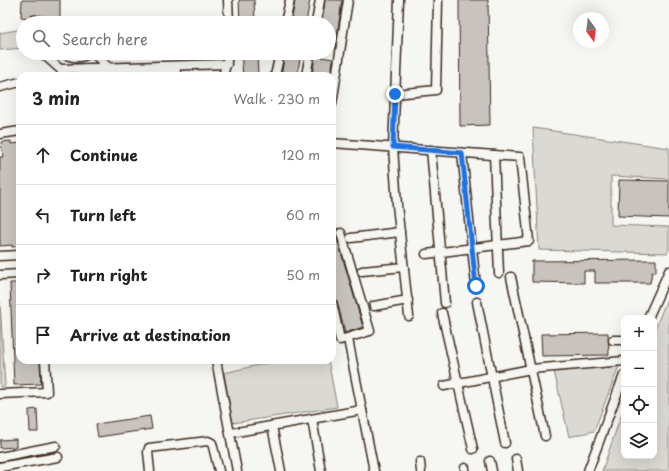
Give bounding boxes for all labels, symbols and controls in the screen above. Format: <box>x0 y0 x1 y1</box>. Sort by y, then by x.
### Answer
north arrow <box>573 12 609 48</box>
search box <box>16 16 336 60</box>
icon: search <box>30 27 52 49</box>
text: Search here <box>62 27 148 50</box>
text: 3 min <box>32 85 80 111</box>
route end <box>386 85 404 103</box>
text: Walk · 230 m <box>233 89 320 108</box>
text: Continue <box>70 143 138 166</box>
icon: ahead <box>32 144 54 166</box>
text: 120 m <box>281 145 320 164</box>
text: Turn left <box>70 203 136 226</box>
icon: left <box>32 204 54 226</box>
text: 60 m <box>286 205 320 224</box>
text: Turn right <box>70 263 147 286</box>
icon: right <box>32 264 54 286</box>
text: 50 m <box>286 265 320 284</box>
route start <box>467 277 485 295</box>
map controls <box>621 315 657 459</box>
button: + <box>621 315 657 351</box>
text: Arrive at destination <box>70 323 231 346</box>
icon: arrive <box>32 324 54 346</box>
button: − <box>621 351 657 387</box>
button: locate <box>621 387 657 423</box>
button: layers <box>621 423 657 459</box>

